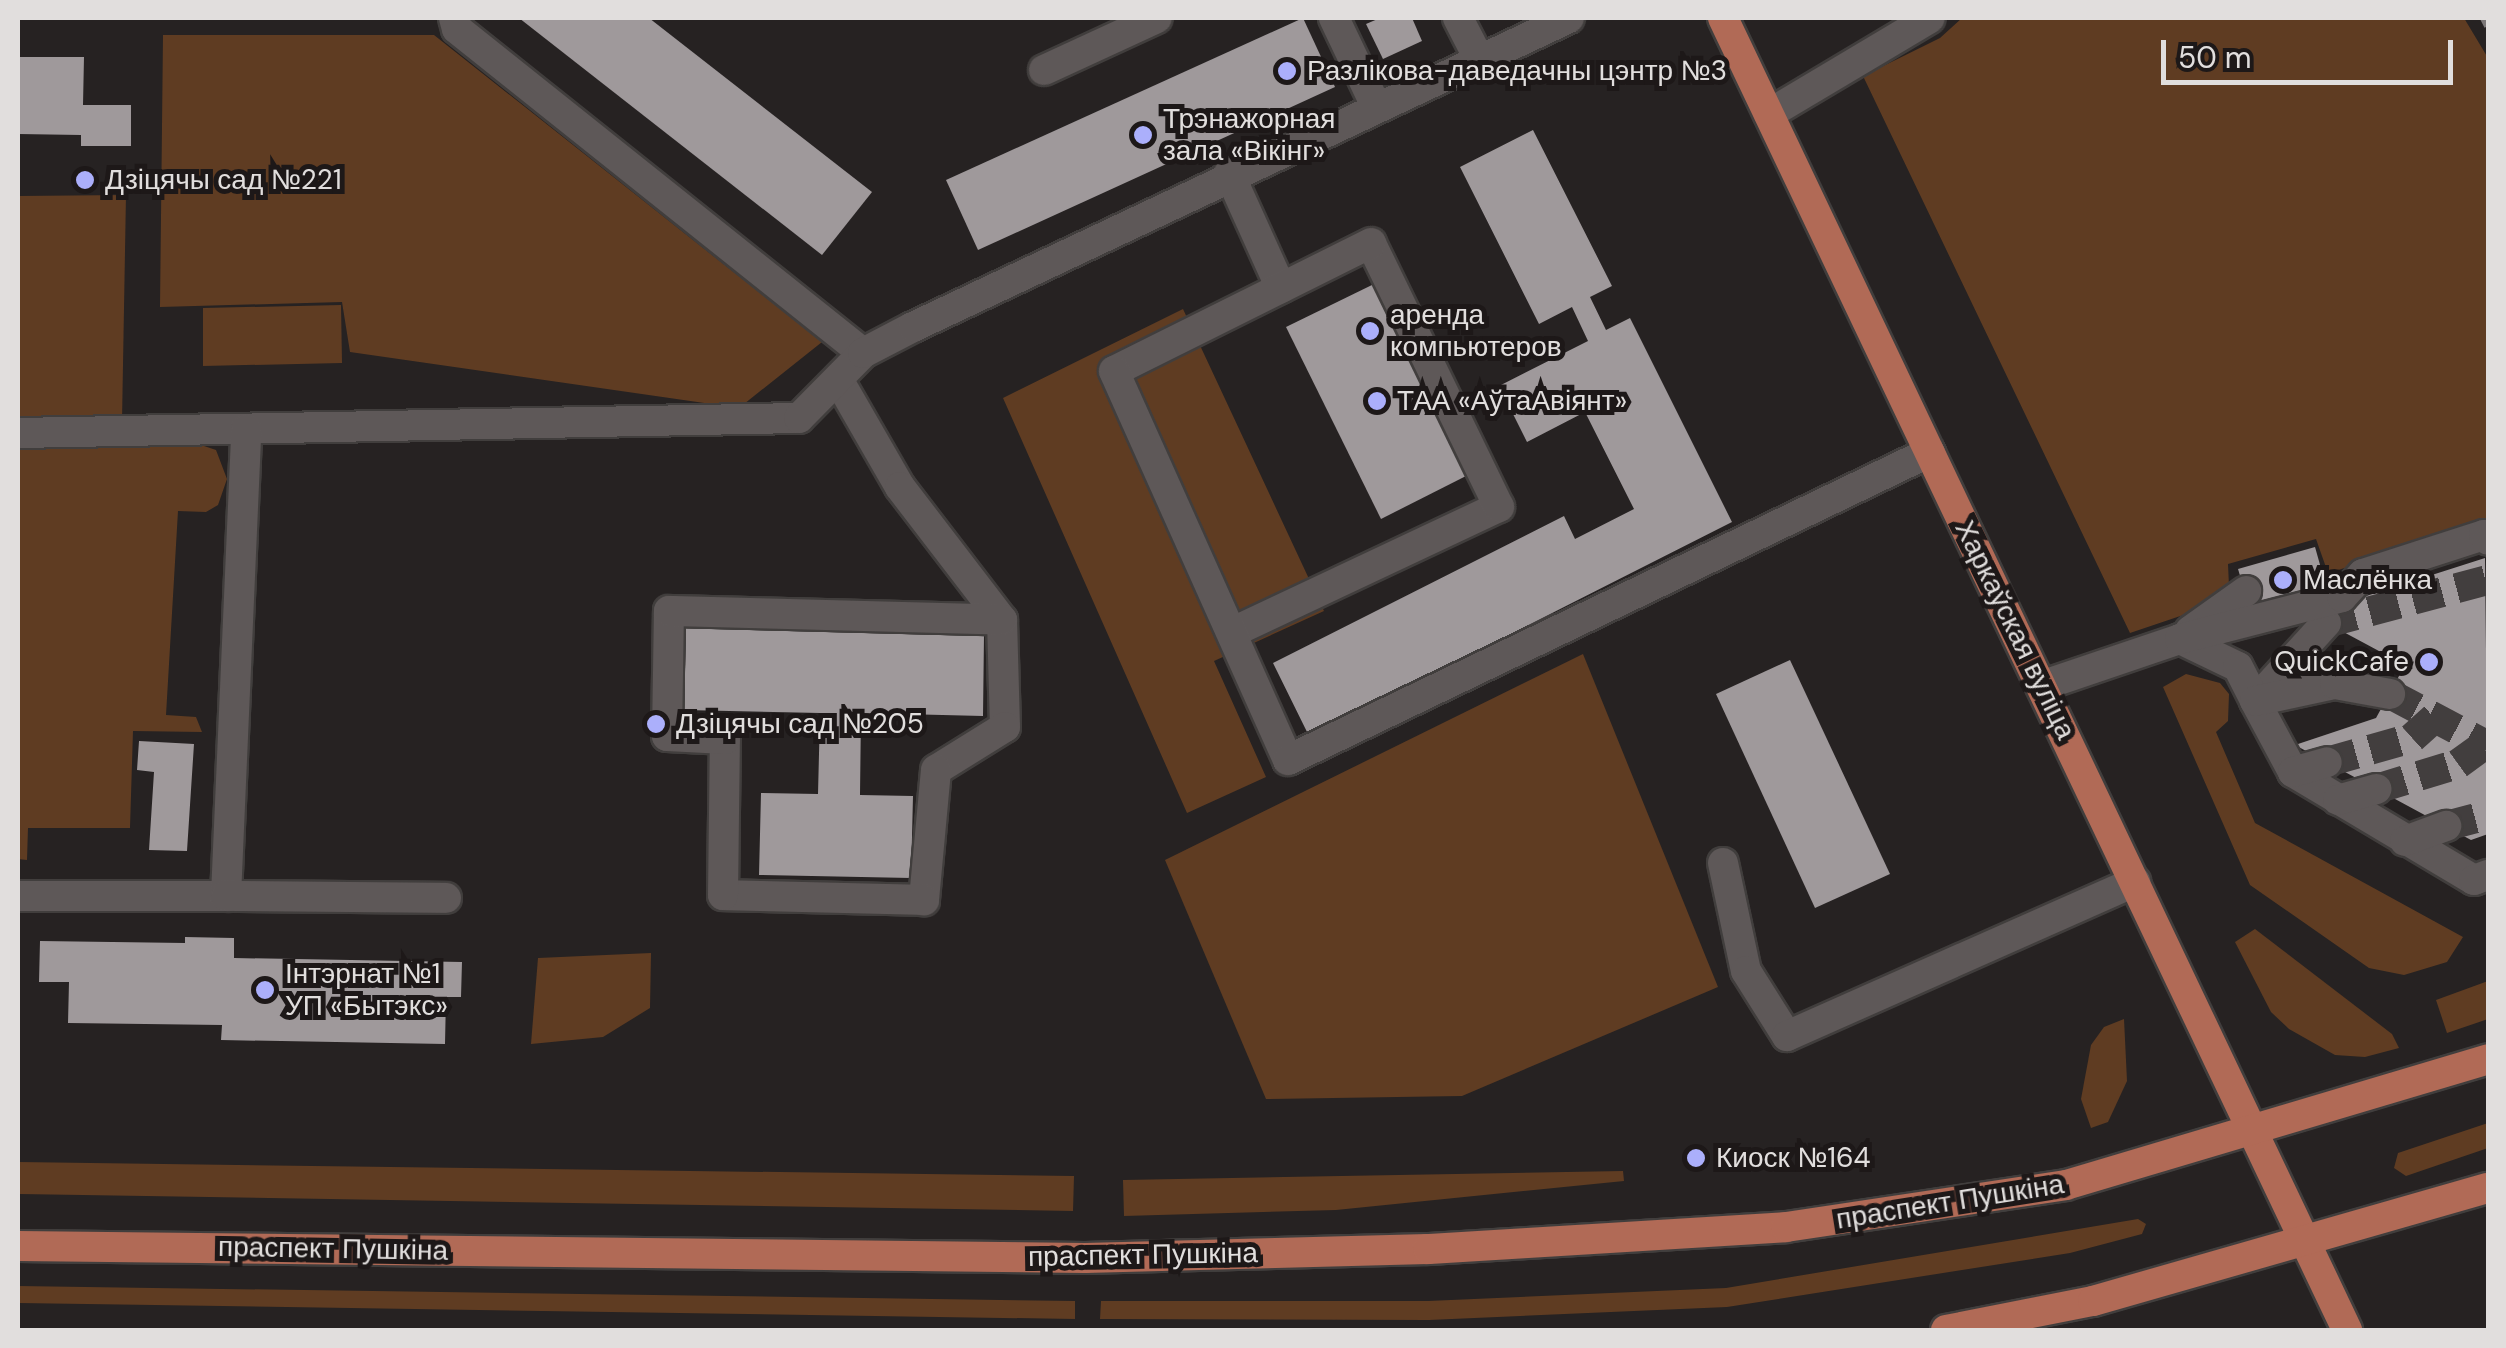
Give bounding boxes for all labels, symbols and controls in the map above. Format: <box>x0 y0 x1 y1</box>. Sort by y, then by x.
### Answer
scale bar <box>2166 20 2458 82</box>
text: 50 m <box>2178 38 2252 77</box>
place label: Разлікова-даведачны цэнтр №3 <box>1307 54 1727 88</box>
marker: Разлікова-даведачны цэнтр №3 <box>1276 60 1298 82</box>
place label: Трэнажорная зала «Вікінг» <box>1163 102 1335 168</box>
marker: Трэнажорная зала «Вікінг» <box>1132 124 1154 146</box>
place label: Дзіцячы сад №221 <box>105 163 342 197</box>
marker: Дзіцячы сад №221 <box>74 169 96 191</box>
place label: аренда компьютеров <box>1390 298 1562 364</box>
marker: аренда компьютеров <box>1359 320 1381 342</box>
place label: ТАА «АўтаАвіянт» <box>1397 384 1627 418</box>
marker: ТАА «АўтаАвіянт» <box>1366 390 1388 412</box>
street label: Харкаўская вуліца <box>1947 515 2083 745</box>
place label: Маслёнка <box>2303 563 2432 597</box>
marker: Маслёнка <box>2272 569 2294 591</box>
place label: QuickCafe <box>2274 645 2409 679</box>
marker: QuickCafe <box>2418 651 2440 673</box>
place label: Дзіцячы сад №205 <box>676 707 924 741</box>
marker: Дзіцячы сад №205 <box>645 713 667 735</box>
place label: Інтэрнат №1 УП «Бытэкс» <box>285 957 448 1023</box>
marker: Інтэрнат №1 УП «Бытэкс» <box>254 979 276 1001</box>
place label: Киоск №164 <box>1716 1141 1871 1175</box>
marker: Киоск №164 <box>1685 1147 1707 1169</box>
street label: праспект Пушкіна <box>1834 1167 2066 1237</box>
street label: праспект Пушкіна <box>218 1230 448 1268</box>
street label: праспект Пушкіна <box>1028 1236 1258 1274</box>

